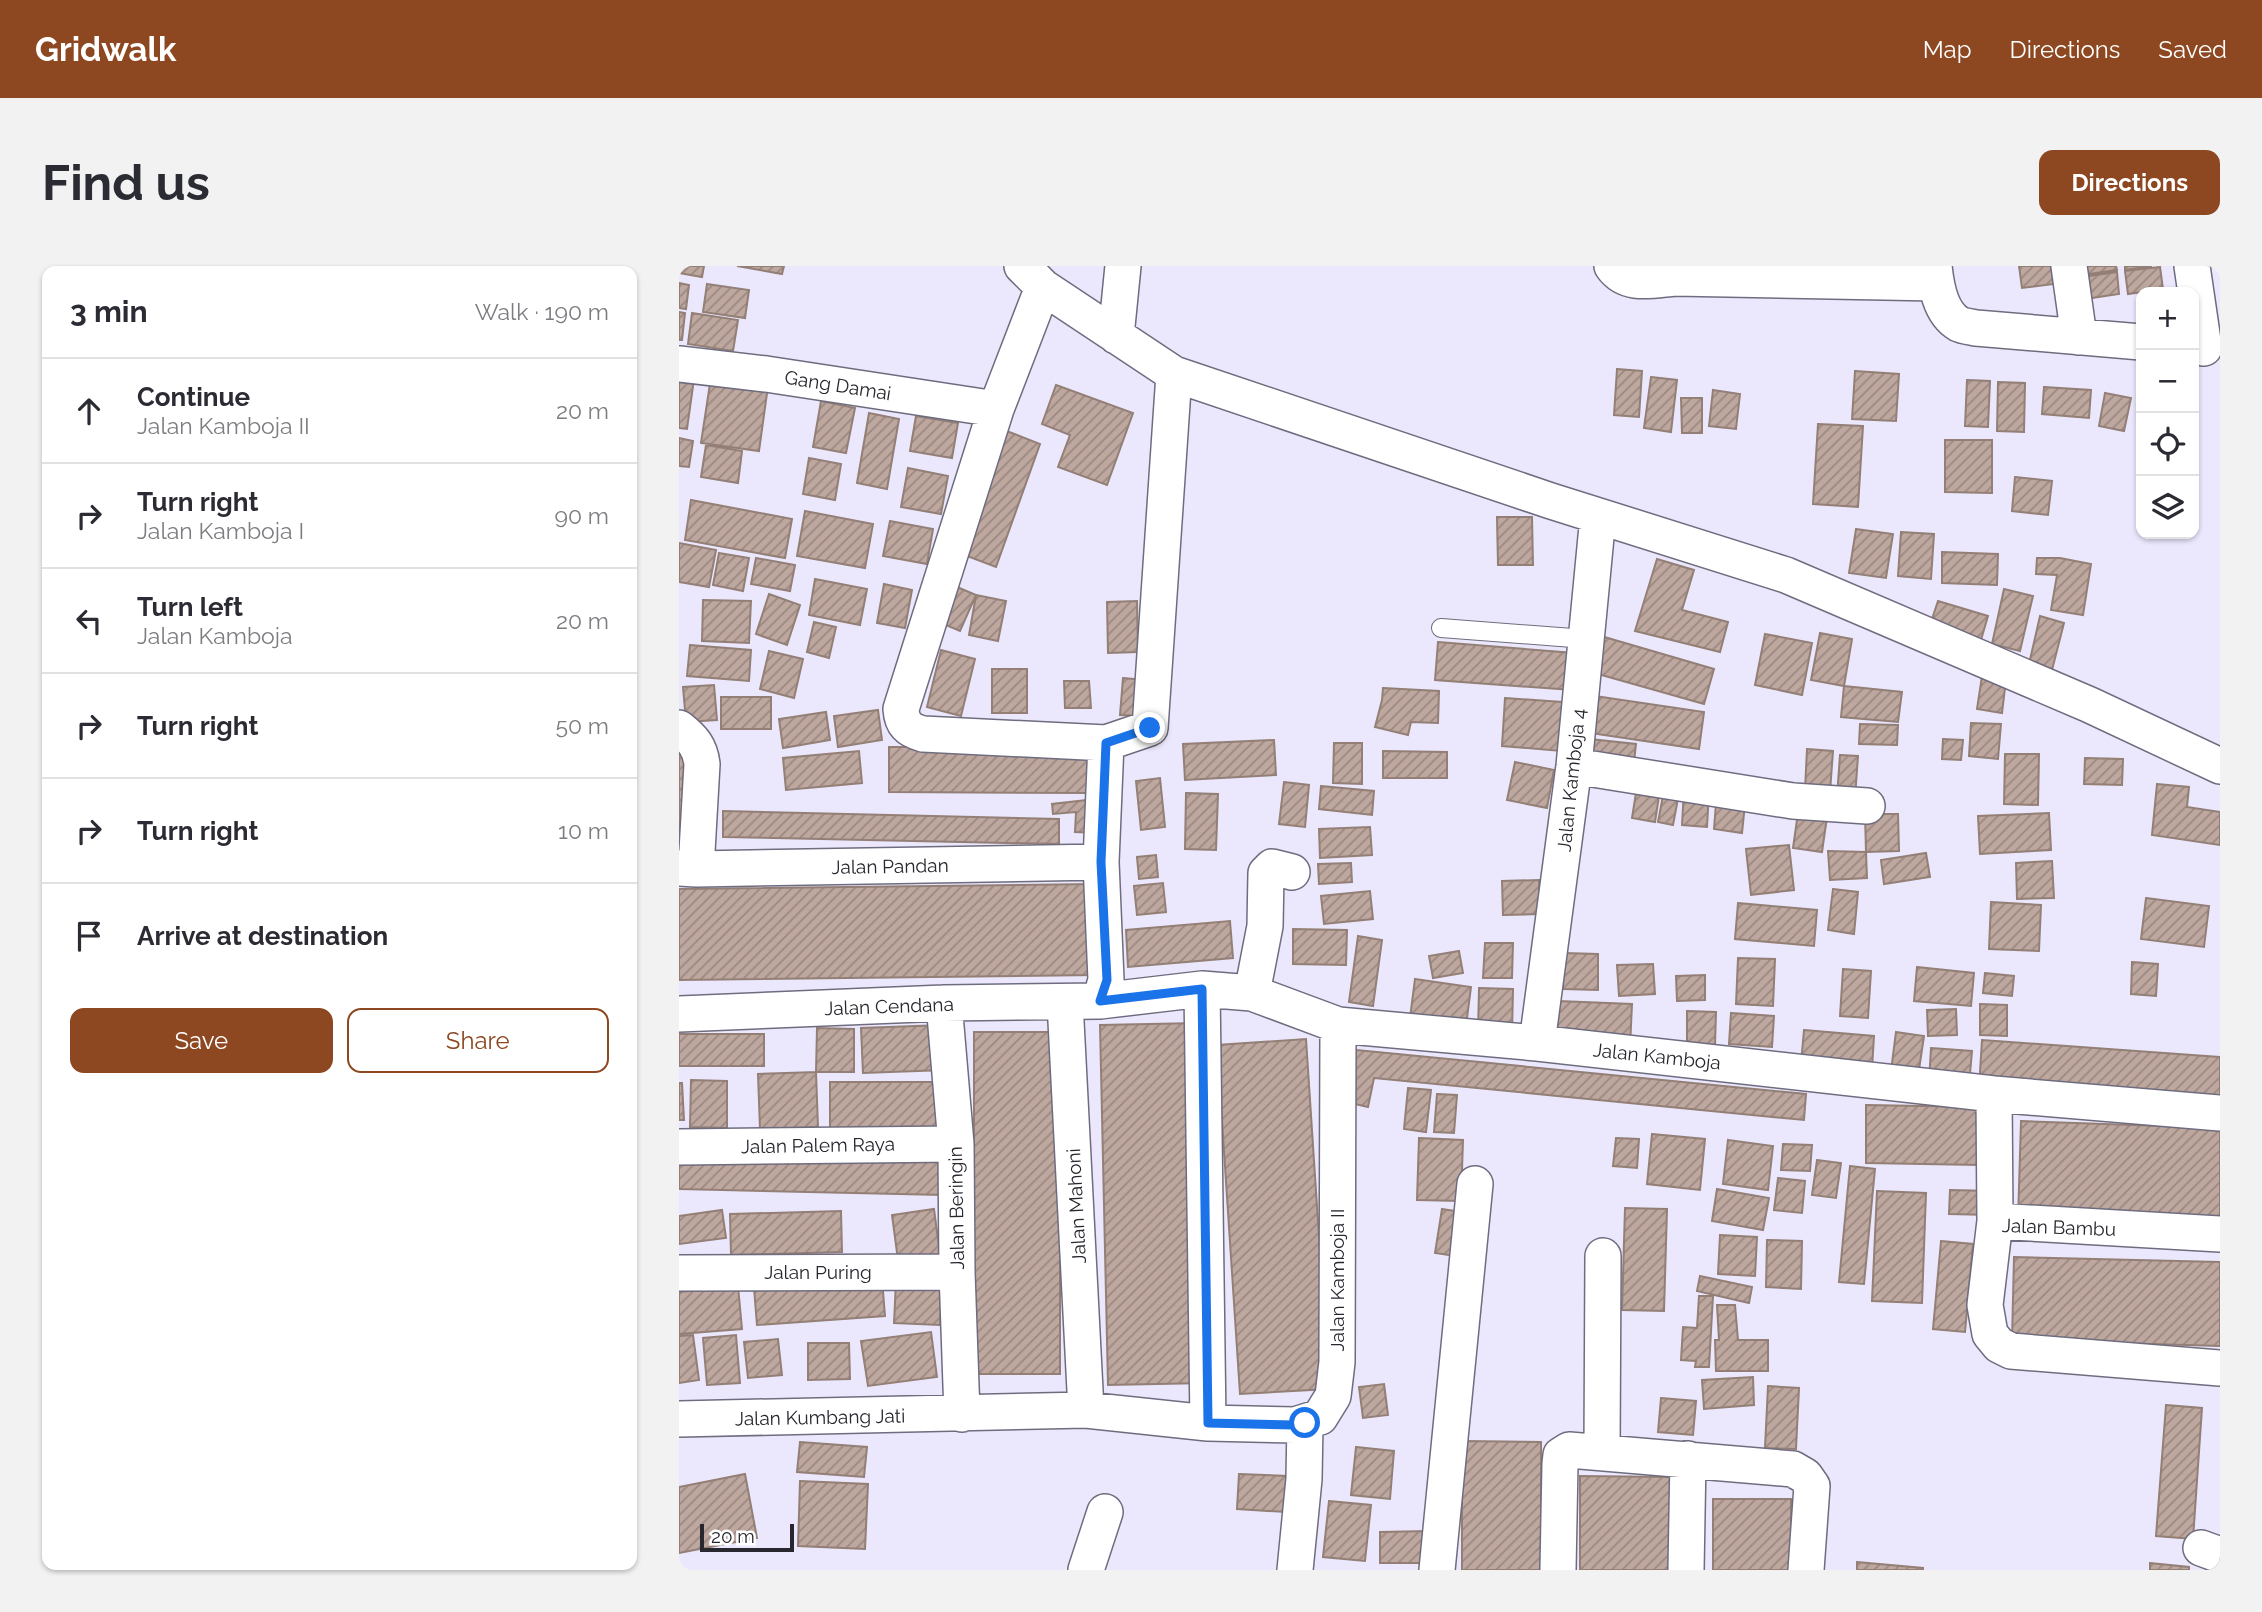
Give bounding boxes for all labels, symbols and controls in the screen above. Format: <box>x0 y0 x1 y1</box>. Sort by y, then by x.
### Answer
text: Gridwalk <box>35 30 176 69</box>
text: Map <box>1923 35 1972 64</box>
text: Directions <box>2010 35 2120 64</box>
text: Saved <box>2158 35 2227 64</box>
button: Directions <box>2039 150 2220 215</box>
text: Find us <box>42 154 210 211</box>
map controls <box>2136 287 2199 539</box>
button: + <box>2136 287 2199 350</box>
text: 3 min <box>70 294 148 329</box>
text: Walk · 190 m <box>475 298 609 325</box>
button: − <box>2136 350 2199 413</box>
street label: Gang Damai <box>783 366 893 404</box>
text: Continue <box>137 382 250 412</box>
icon: ahead <box>70 392 108 430</box>
text: 20 m <box>556 397 609 424</box>
text: Jalan Kamboja II <box>137 412 310 439</box>
button: locate <box>2136 413 2199 476</box>
button: layers <box>2136 476 2199 539</box>
text: Turn right <box>137 487 258 517</box>
icon: right <box>70 497 108 535</box>
text: 90 m <box>554 502 609 529</box>
text: Jalan Kamboja I <box>137 517 304 544</box>
text: Turn left <box>137 592 243 622</box>
icon: left <box>70 602 108 640</box>
text: 20 m <box>556 607 609 634</box>
text: Jalan Kamboja <box>137 622 293 649</box>
icon: right <box>70 707 108 745</box>
street label: Jalan Kamboja 4 <box>1553 707 1589 853</box>
text: Turn right <box>137 711 258 741</box>
text: 50 m <box>555 712 609 739</box>
route end <box>1134 712 1165 743</box>
icon: right <box>70 812 108 850</box>
text: Turn right <box>137 816 258 846</box>
text: 10 m <box>558 817 609 844</box>
street label: Jalan Pandan <box>831 854 949 878</box>
icon: arrive <box>70 917 108 955</box>
text: Arrive at destination <box>137 921 388 951</box>
street label: Jalan Cendana <box>824 993 954 1019</box>
button: Save <box>70 1008 333 1073</box>
button: Share <box>347 1008 609 1073</box>
street label: Jalan Kamboja <box>1592 1038 1722 1074</box>
street label: Jalan Palem Raya <box>741 1133 895 1157</box>
street label: Jalan Beringin <box>944 1146 968 1270</box>
street label: Jalan Mahoni <box>1062 1148 1090 1264</box>
street label: Jalan Kamboja II <box>1326 1209 1348 1351</box>
street label: Jalan Bambu <box>2002 1214 2116 1240</box>
street label: Jalan Puring <box>764 1261 872 1283</box>
street label: Jalan Kumbang Jati <box>735 1405 905 1429</box>
route start <box>1289 1407 1320 1438</box>
scale bar <box>700 1521 795 1553</box>
text: 20 m <box>711 1525 755 1547</box>

